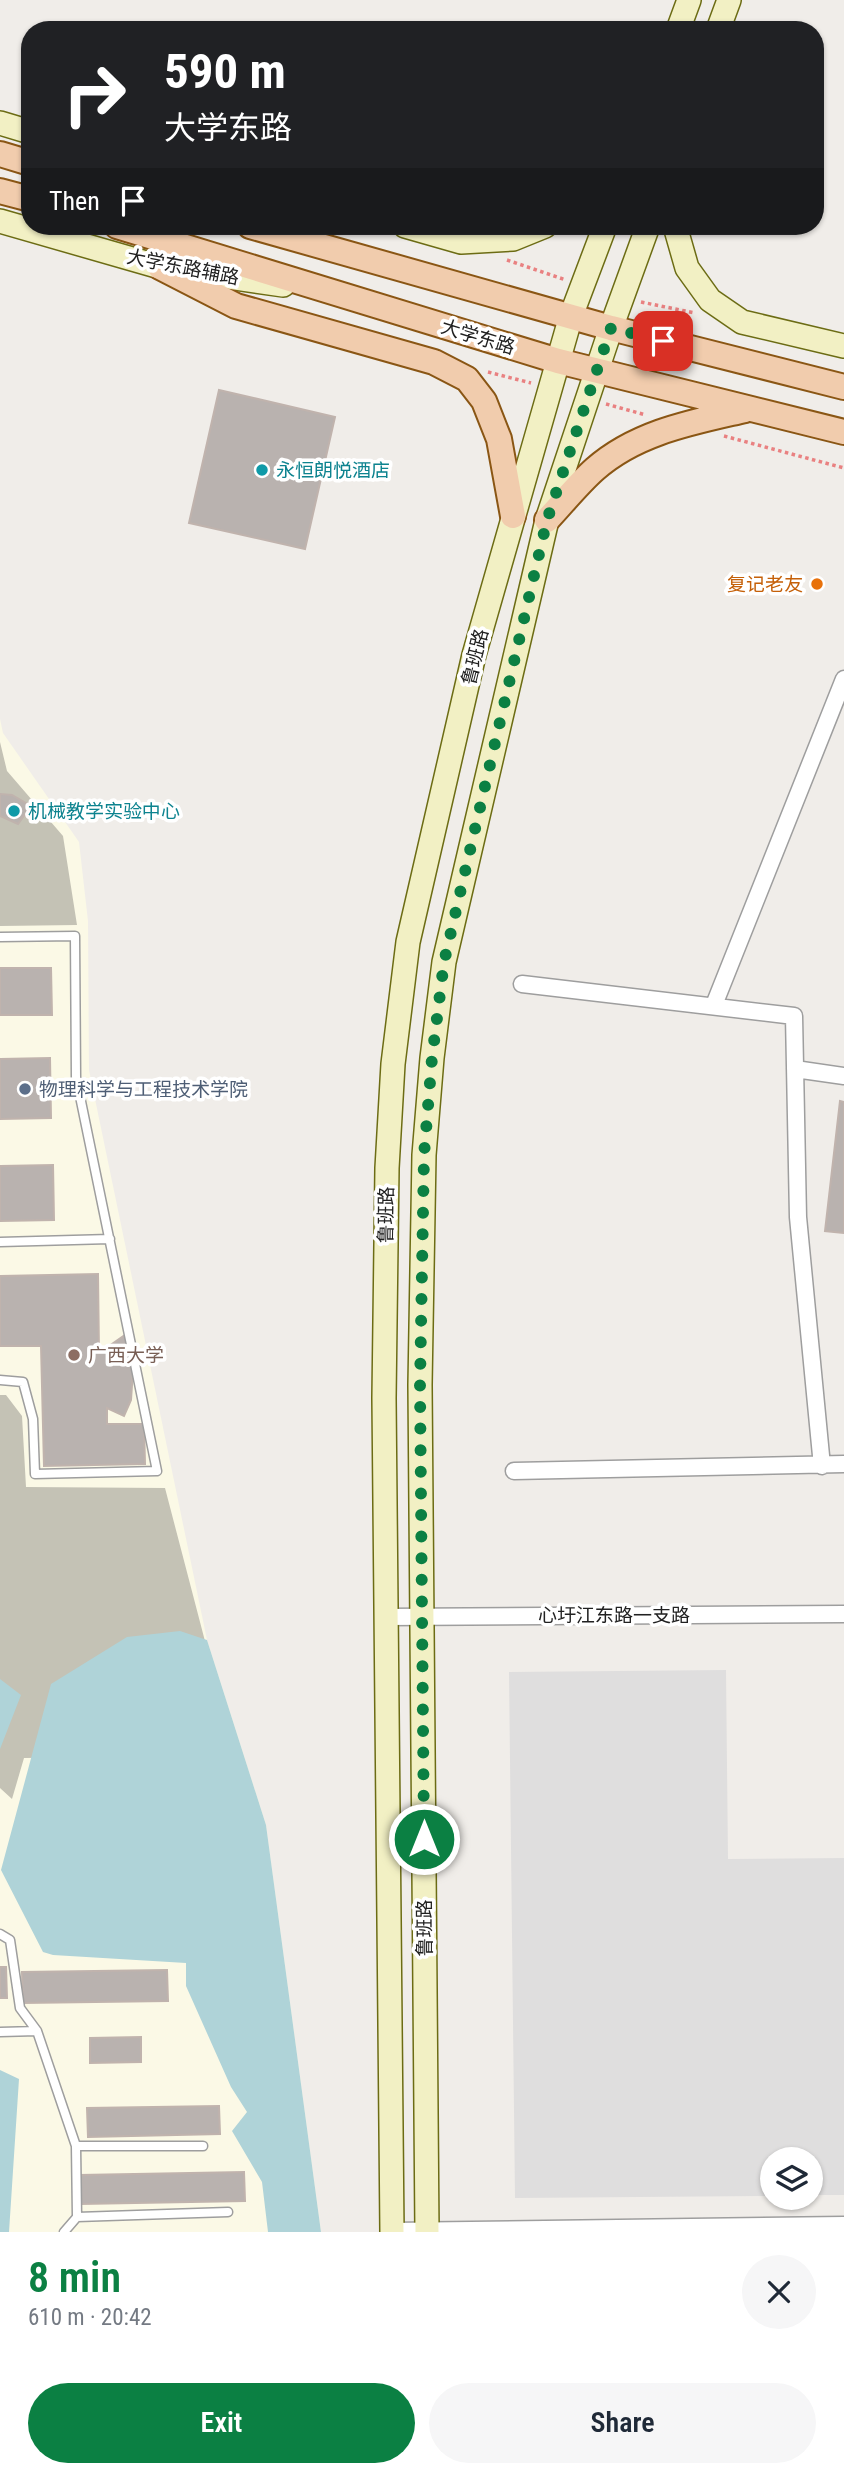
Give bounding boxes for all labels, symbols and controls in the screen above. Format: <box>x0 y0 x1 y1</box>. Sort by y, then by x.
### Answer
text: 590 m <box>164 43 286 100</box>
icon: right <box>49 49 140 140</box>
text: 大学东路 <box>164 109 292 147</box>
icon: arrive <box>114 182 152 220</box>
text: Then <box>49 186 100 216</box>
street label: 大学东路辅路 <box>125 245 241 289</box>
pin <box>633 311 693 371</box>
street label: 大学东路 <box>438 315 518 359</box>
icon: arrive <box>644 322 682 360</box>
place label: 永恒朗悦酒店 <box>276 459 390 482</box>
marker: 永恒朗悦酒店 <box>254 462 270 478</box>
place label: 复记老友 <box>727 573 803 596</box>
marker: 复记老友 <box>809 576 825 592</box>
street label: 鲁班路 <box>457 627 493 687</box>
place label: 机械教学实验中心 <box>28 800 180 823</box>
marker: 机械教学实验中心 <box>6 803 22 819</box>
place label: 物理科学与工程技术学院 <box>39 1078 248 1101</box>
marker: 物理科学与工程技术学院 <box>17 1081 33 1097</box>
street label: 鲁班路 <box>374 1186 398 1244</box>
place label: 广西大学 <box>88 1344 164 1367</box>
marker: 广西大学 <box>66 1347 82 1363</box>
street label: 心圩江东路一支路 <box>538 1604 690 1627</box>
position arrow <box>387 1802 461 1876</box>
street label: 鲁班路 <box>413 1899 436 1957</box>
map controls <box>760 2147 823 2210</box>
button: layers <box>760 2147 823 2210</box>
text: 8 min <box>28 2253 121 2302</box>
button: close <box>742 2255 816 2329</box>
text: 610 m · 20:42 <box>28 2304 152 2331</box>
button: Exit <box>28 2383 415 2463</box>
button: Share <box>429 2383 816 2463</box>

